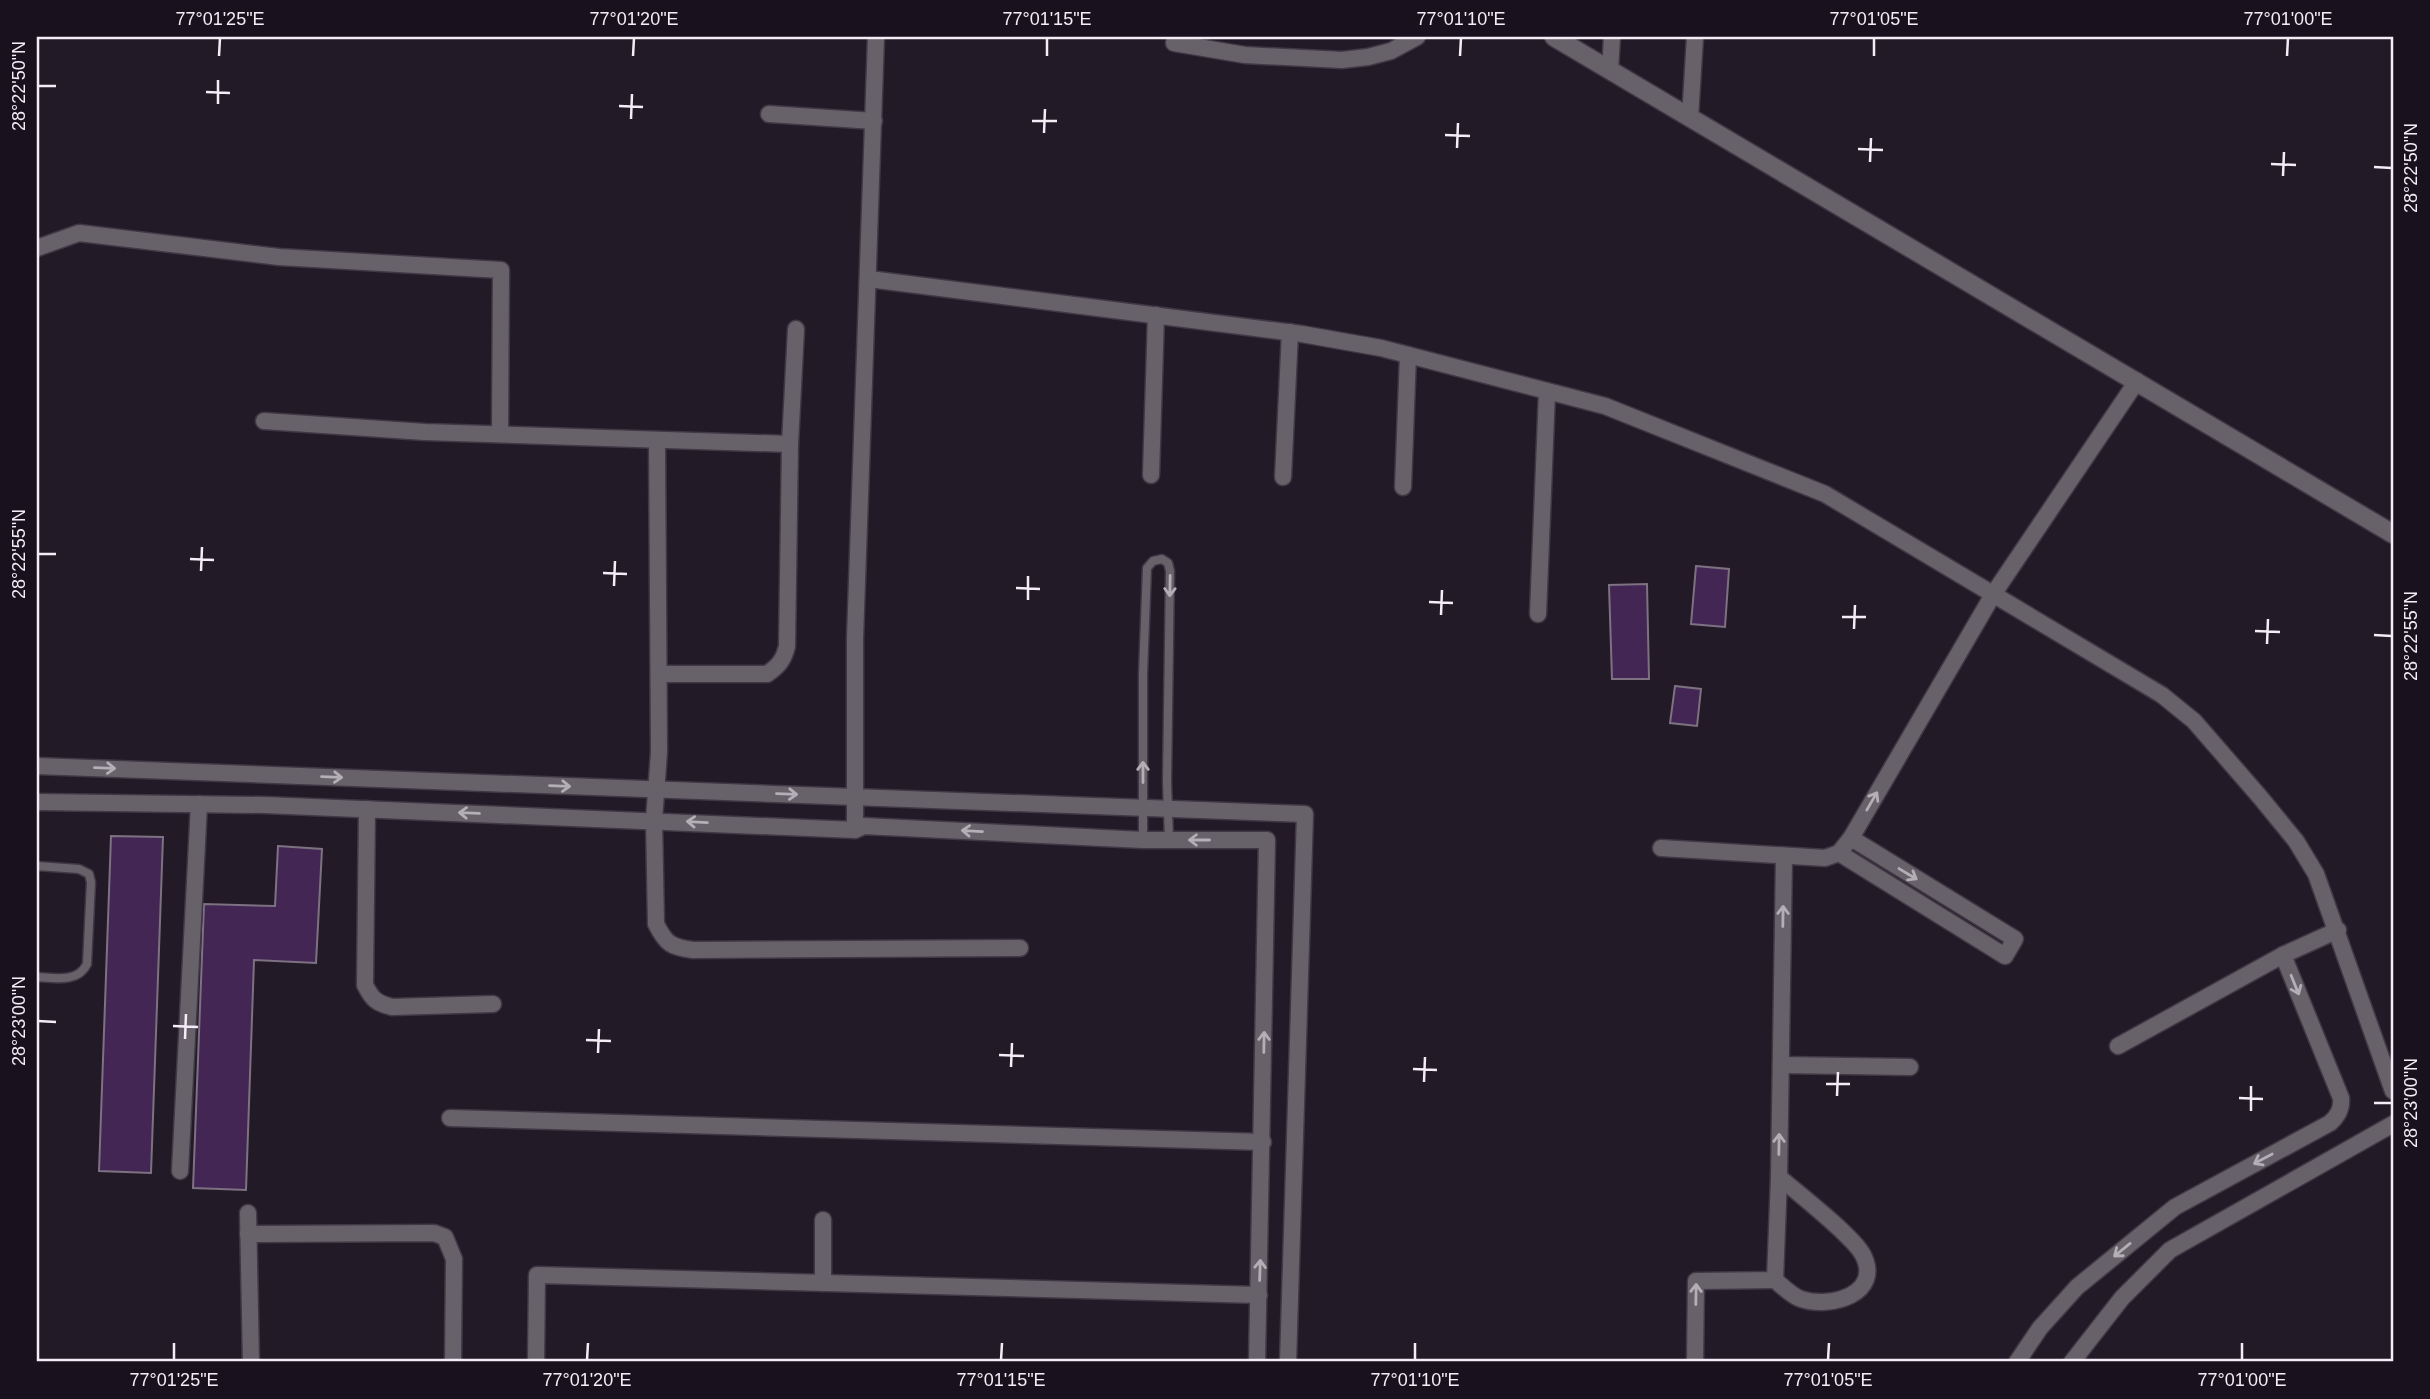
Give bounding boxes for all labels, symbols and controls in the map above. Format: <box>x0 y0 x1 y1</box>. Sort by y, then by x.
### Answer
text: 77°01'25"E <box>175 9 265 29</box>
text: 77°01'20"E <box>589 9 679 29</box>
text: 77°01'15"E <box>1002 9 1092 29</box>
text: 77°01'10"E <box>1416 9 1506 29</box>
text: 77°01'05"E <box>1829 9 1919 29</box>
text: 77°01'00"E <box>2243 9 2333 29</box>
text: 28°22'50"N <box>9 41 29 131</box>
text: 28°22'50"N <box>2401 123 2421 213</box>
text: 28°22'55"N <box>9 509 29 599</box>
one-way arrow <box>1163 574 1177 597</box>
text: 28°22'55"N <box>2401 591 2421 681</box>
one-way arrow <box>1136 761 1150 784</box>
one-way arrow <box>93 762 116 775</box>
one-way arrow <box>321 770 344 784</box>
one-way arrow <box>548 779 571 792</box>
one-way arrow <box>775 788 798 801</box>
one-way arrow <box>1866 791 1879 812</box>
one-way arrow <box>458 807 481 820</box>
one-way arrow <box>685 816 708 829</box>
one-way arrow <box>961 825 984 838</box>
one-way arrow <box>1188 833 1211 847</box>
one-way arrow <box>1898 868 1918 882</box>
one-way arrow <box>1777 905 1790 928</box>
one-way arrow <box>2290 974 2303 996</box>
text: 28°23'00"N <box>9 976 29 1066</box>
one-way arrow <box>1258 1031 1271 1054</box>
text: 28°23'00"N <box>2401 1058 2421 1148</box>
one-way arrow <box>1773 1132 1786 1155</box>
one-way arrow <box>2253 1153 2274 1167</box>
one-way arrow <box>2114 1242 2132 1257</box>
one-way arrow <box>1253 1258 1266 1281</box>
one-way arrow <box>1689 1283 1703 1306</box>
text: 77°01'25"E <box>129 1370 219 1390</box>
text: 77°01'20"E <box>542 1370 632 1390</box>
text: 77°01'15"E <box>956 1370 1046 1390</box>
text: 77°01'10"E <box>1370 1370 1460 1390</box>
text: 77°01'05"E <box>1783 1370 1873 1390</box>
text: 77°01'00"E <box>2197 1370 2287 1390</box>

